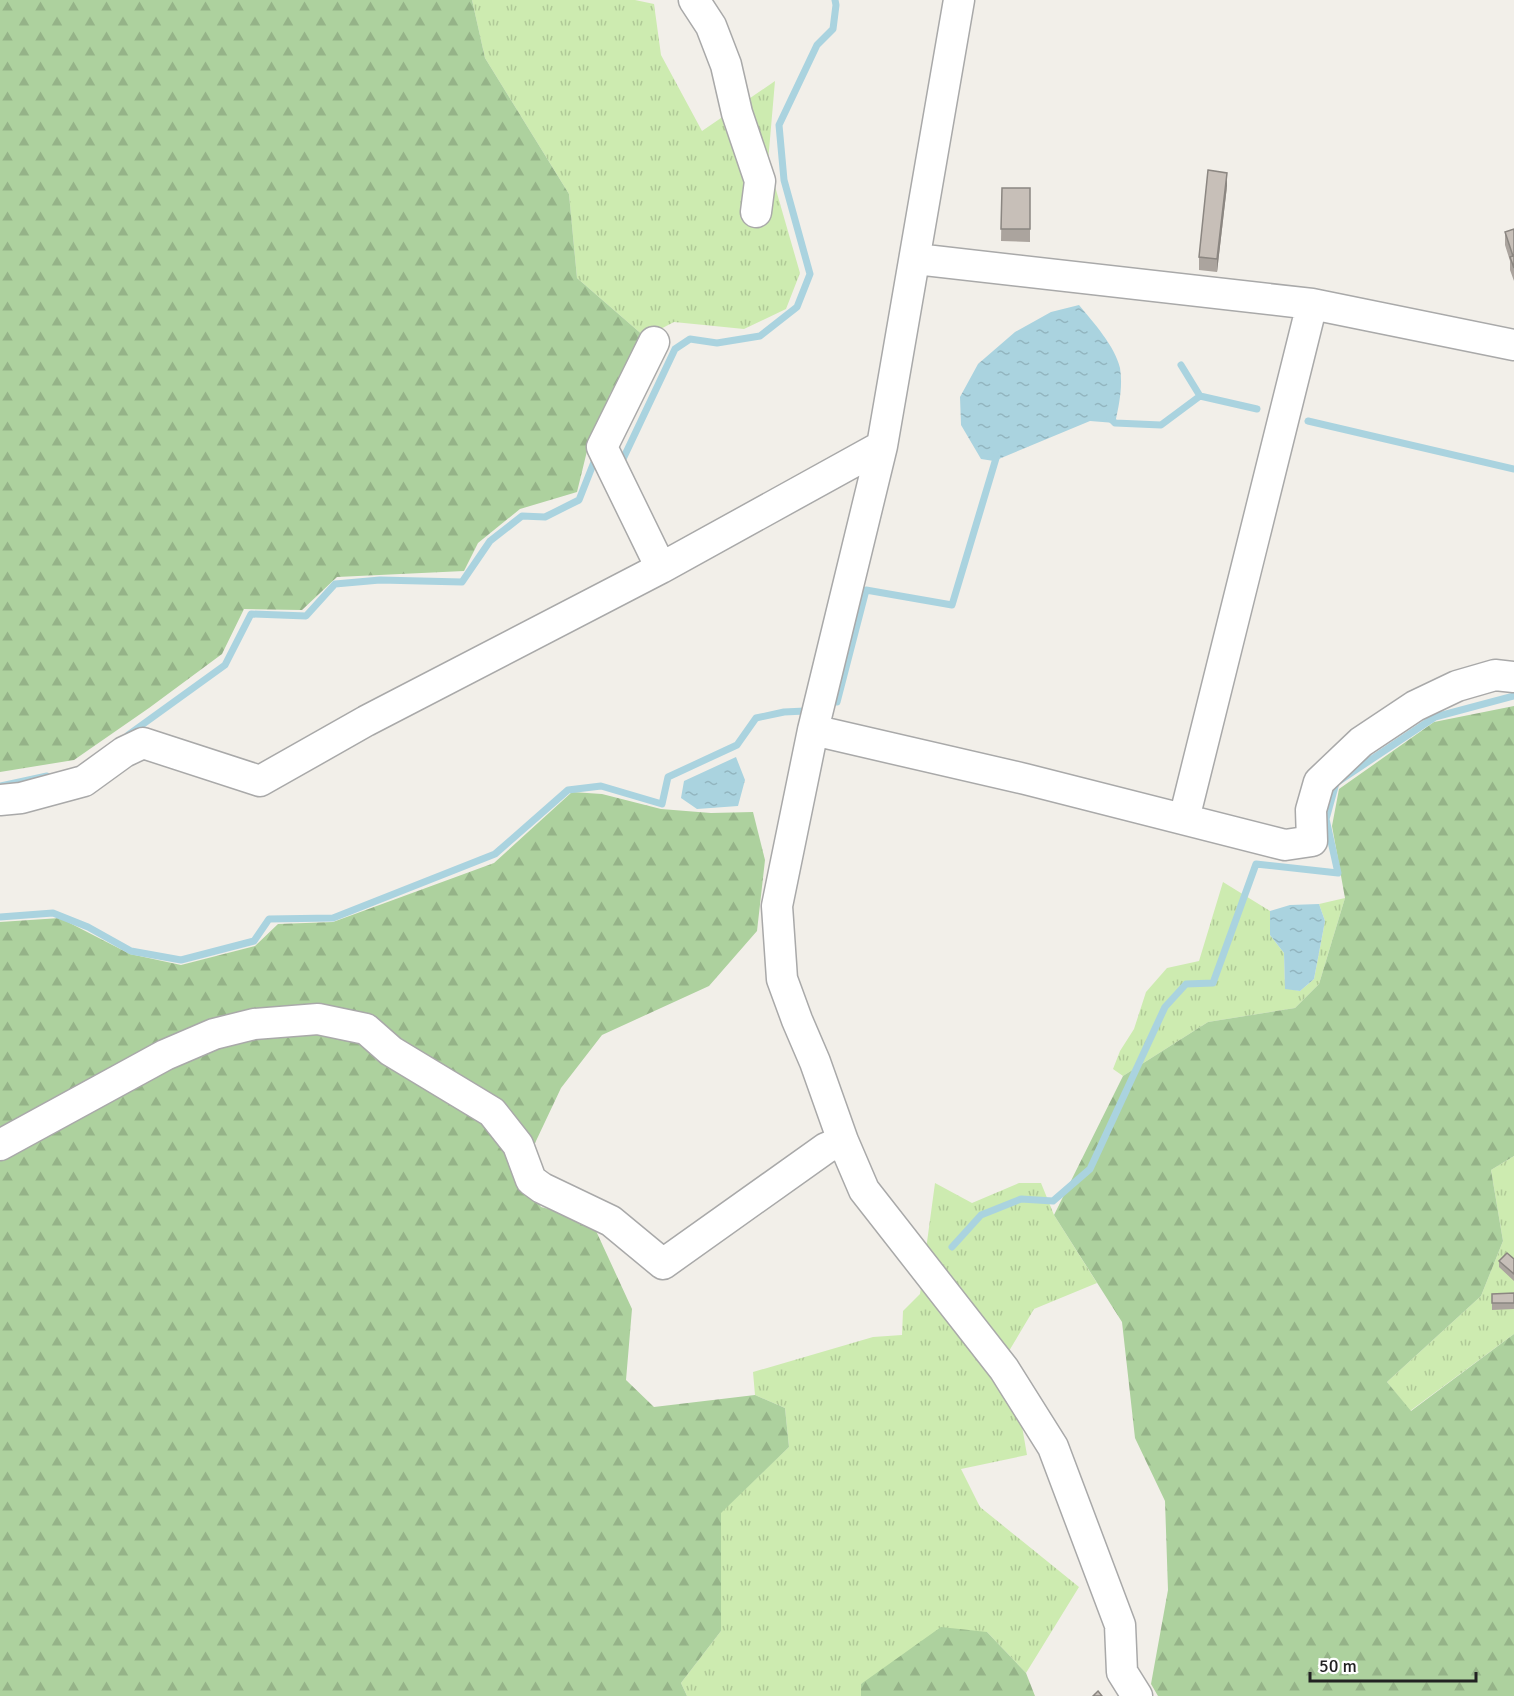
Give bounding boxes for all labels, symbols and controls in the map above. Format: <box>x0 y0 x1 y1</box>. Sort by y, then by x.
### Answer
scale bar <box>1310 1645 1476 1683</box>
text: 50 m <box>1319 1655 1357 1677</box>

